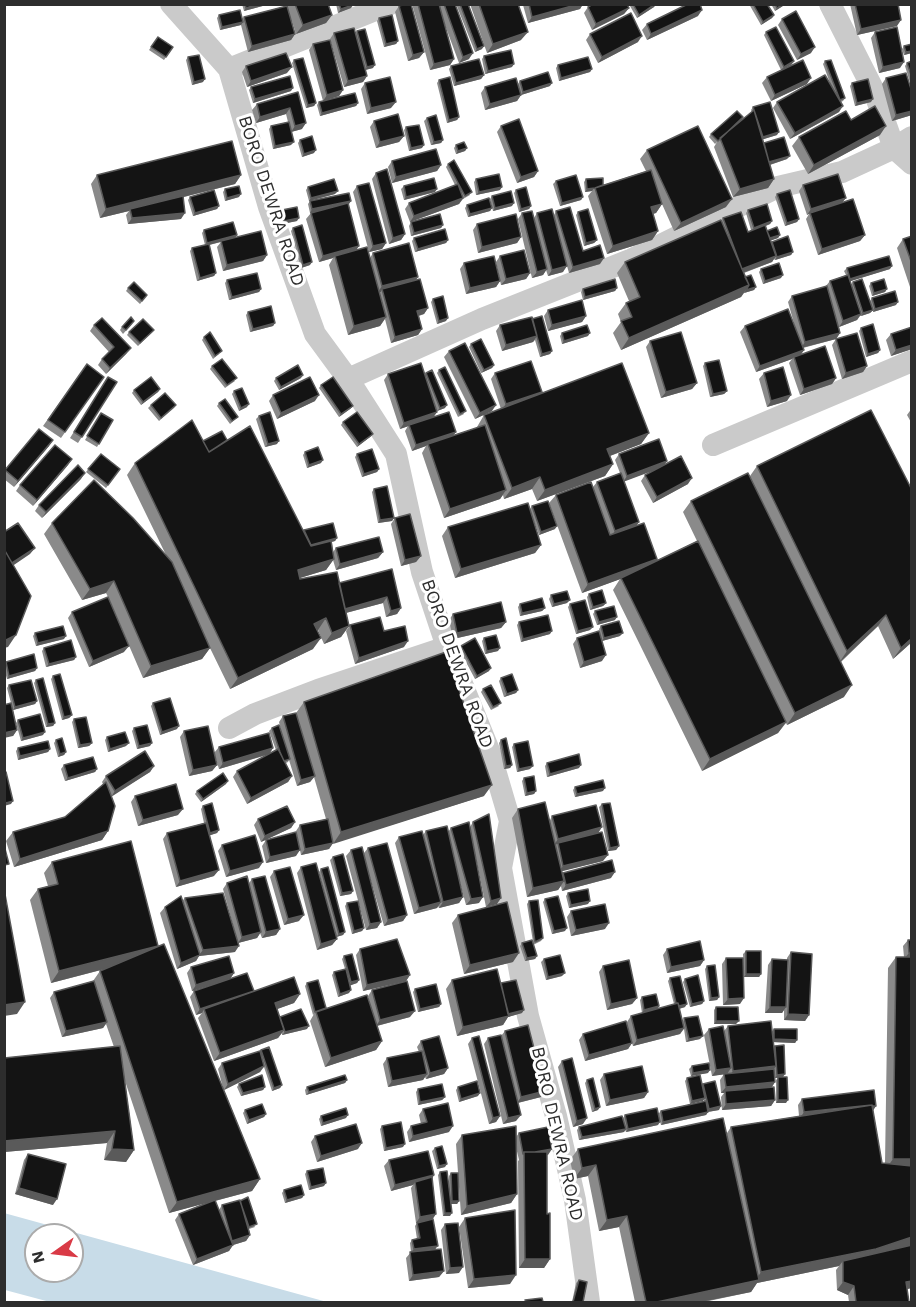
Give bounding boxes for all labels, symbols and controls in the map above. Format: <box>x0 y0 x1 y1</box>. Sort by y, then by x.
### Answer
street label: BORO DEWRA ROAD <box>233 113 309 289</box>
street label: BORO DEWRA ROAD <box>416 577 498 751</box>
street label: BORO DEWRA ROAD <box>526 1045 588 1223</box>
north arrow <box>24 1223 84 1283</box>
text: N <box>27 1249 49 1265</box>

